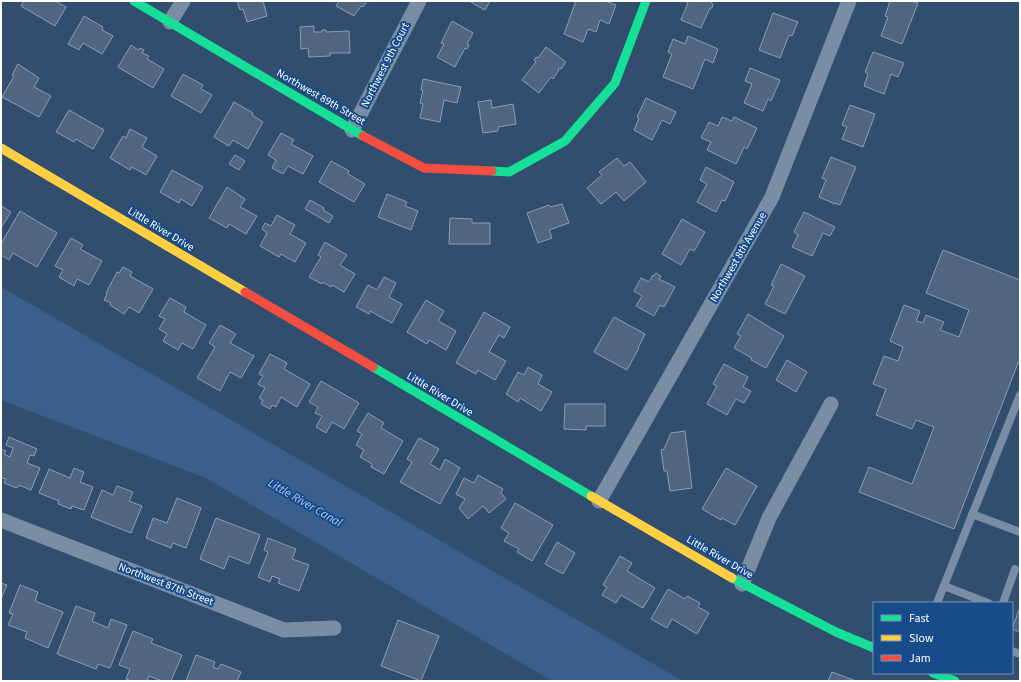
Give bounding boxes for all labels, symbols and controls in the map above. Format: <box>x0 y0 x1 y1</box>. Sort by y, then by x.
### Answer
street label: Northwest 9th Court <box>357 20 413 110</box>
street label: Northwest 89th Street <box>274 65 369 129</box>
street label: Little River Drive <box>125 203 198 255</box>
street label: Northwest 8th Avenue <box>706 209 770 305</box>
street label: Little River Drive <box>404 368 477 420</box>
water label: Little River Canal <box>265 475 345 531</box>
street label: Little River Drive <box>684 532 757 583</box>
street label: Northwest 87th Street <box>116 559 216 609</box>
legend <box>873 602 1013 674</box>
text: Fast <box>909 610 929 627</box>
text: Slow <box>909 630 934 647</box>
text: Jam <box>909 650 931 667</box>

